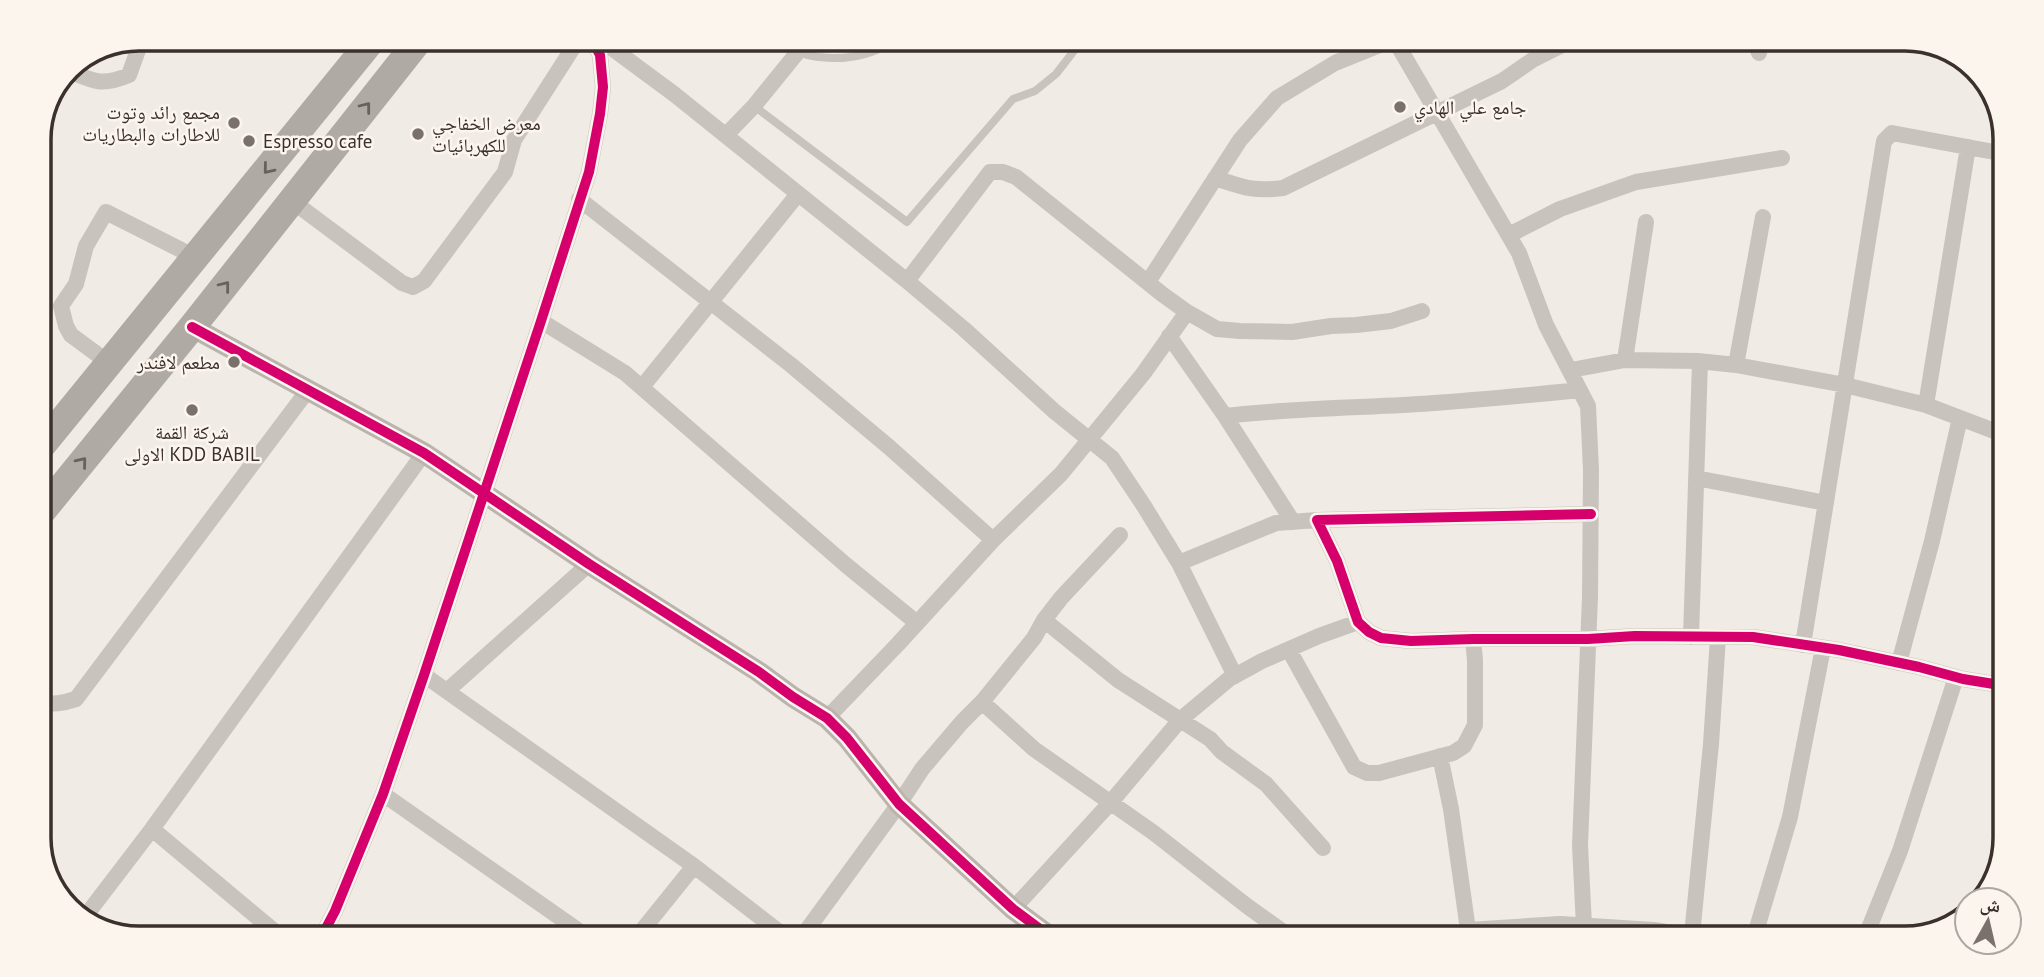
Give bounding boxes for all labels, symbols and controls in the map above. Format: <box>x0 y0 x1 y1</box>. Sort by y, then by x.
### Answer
place label: جامع علي الهادي <box>1414 95 1526 123</box>
marker: جامع علي الهادي <box>1392 99 1408 115</box>
place label: مجمع رائد وتوت للاطارات والبطاريات <box>82 100 220 146</box>
one-way arrow <box>358 103 370 116</box>
place label: معرض الخفاجي للكهربائيات <box>432 111 541 157</box>
marker: مجمع رائد وتوت للاطارات والبطاريات <box>226 115 242 131</box>
marker: معرض الخفاجي للكهربائيات <box>410 126 426 142</box>
place label: Espresso cafe <box>263 129 372 153</box>
marker: Espresso cafe <box>241 133 257 149</box>
one-way arrow <box>263 161 276 173</box>
one-way arrow <box>216 281 229 293</box>
place label: مطعم لافندر <box>136 350 220 375</box>
marker: مطعم لافندر <box>226 354 242 370</box>
marker: شركة القمة الاولى KDD BABIL <box>184 402 200 418</box>
place label: شركة القمة الاولى KDD BABIL <box>124 420 260 466</box>
one-way arrow <box>73 458 86 470</box>
north arrow <box>1953 886 2023 956</box>
text: ش <box>1979 891 2002 917</box>

